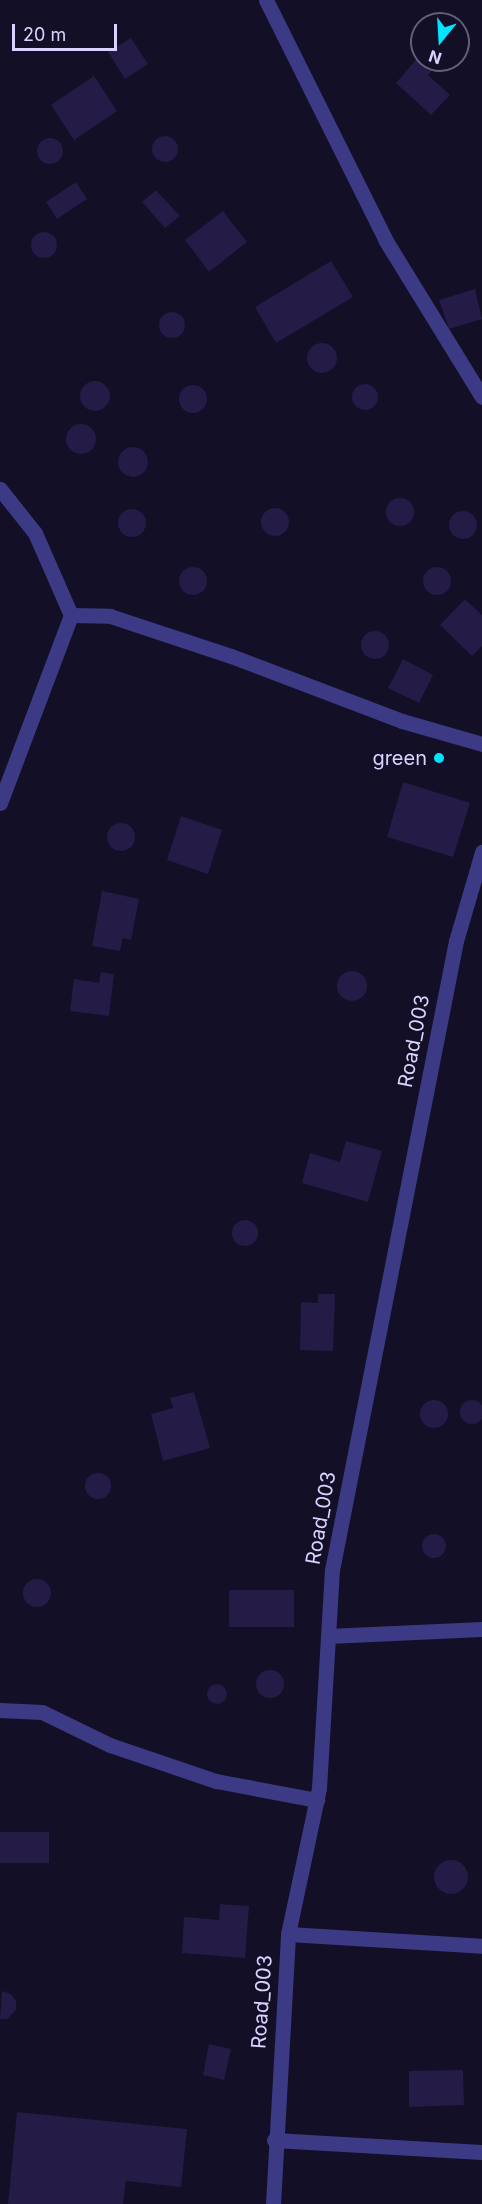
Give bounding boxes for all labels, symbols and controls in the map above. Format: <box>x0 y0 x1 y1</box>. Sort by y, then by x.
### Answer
scale bar <box>15 12 120 50</box>
north arrow <box>410 12 470 72</box>
text: 20 m <box>23 24 66 45</box>
text: N <box>426 46 444 69</box>
place label: green <box>372 746 427 770</box>
marker: green <box>432 751 446 765</box>
street label: Road_003 <box>393 993 435 1089</box>
street label: Road_003 <box>301 1470 341 1566</box>
street label: Road_003 <box>247 1954 277 2050</box>

